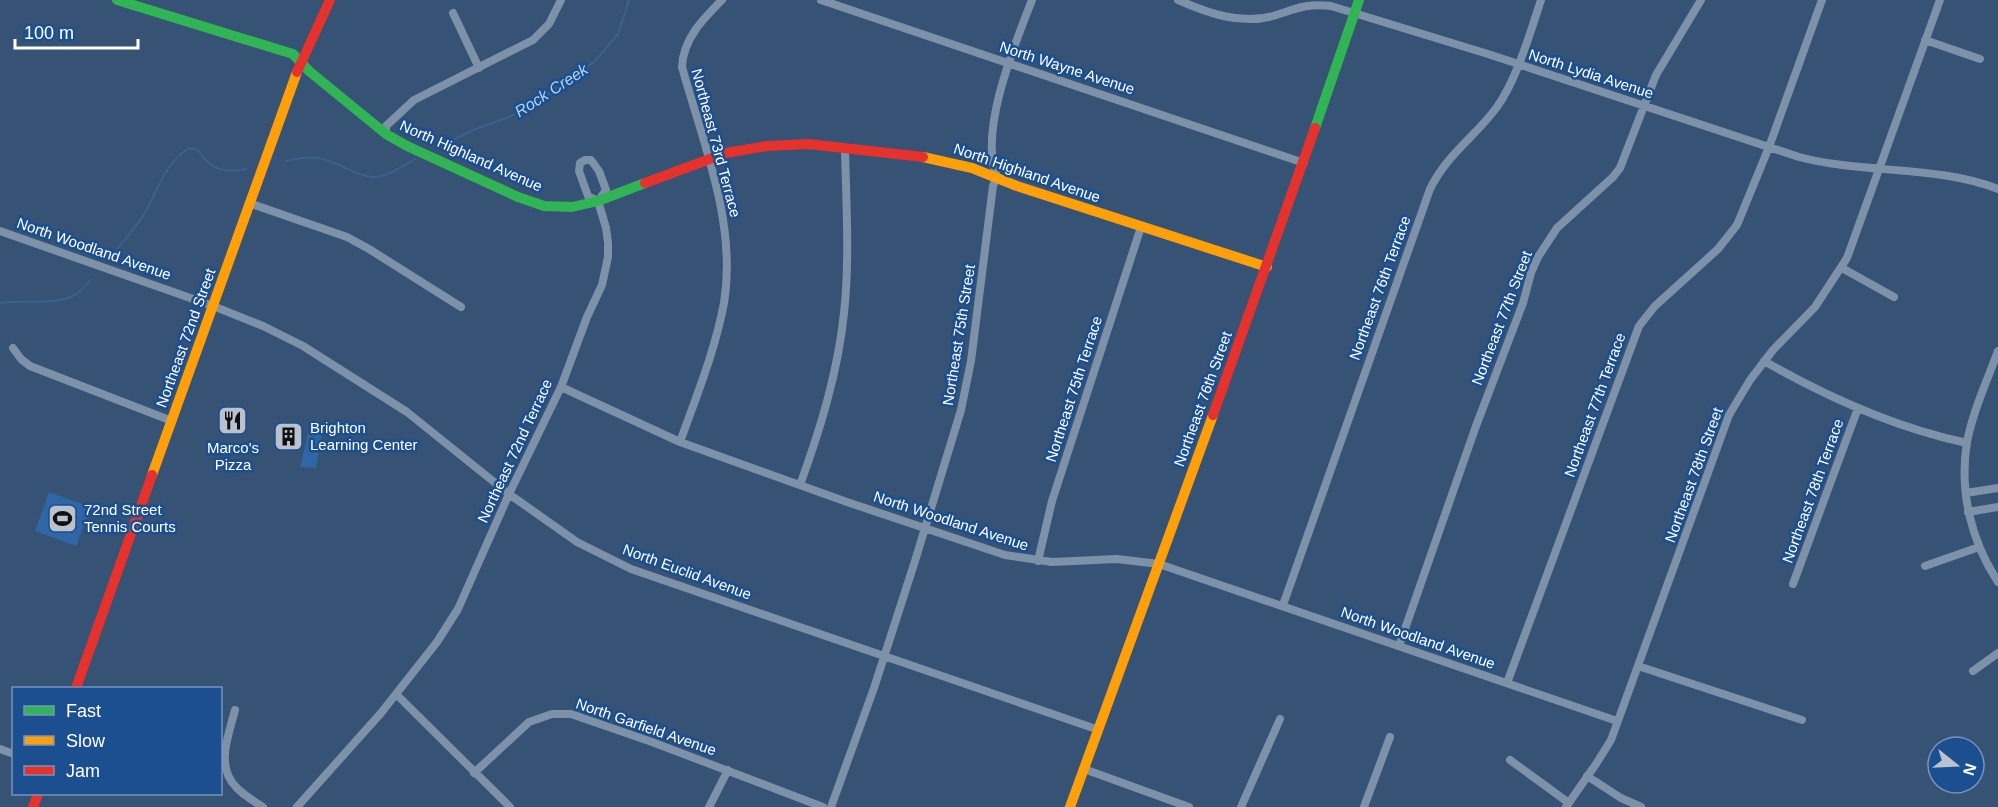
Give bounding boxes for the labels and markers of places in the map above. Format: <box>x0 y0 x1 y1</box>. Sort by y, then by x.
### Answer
restaurant icon: Marco's Pizza <box>217 405 249 437</box>
place label: Brighton Learning Center <box>310 419 418 453</box>
building icon: Brighton Learning Center <box>273 421 305 453</box>
place label: Marco's Pizza <box>207 439 259 473</box>
place label: 72nd Street Tennis Courts <box>84 501 176 535</box>
sports icon: 72nd Street Tennis Courts <box>47 503 79 535</box>

